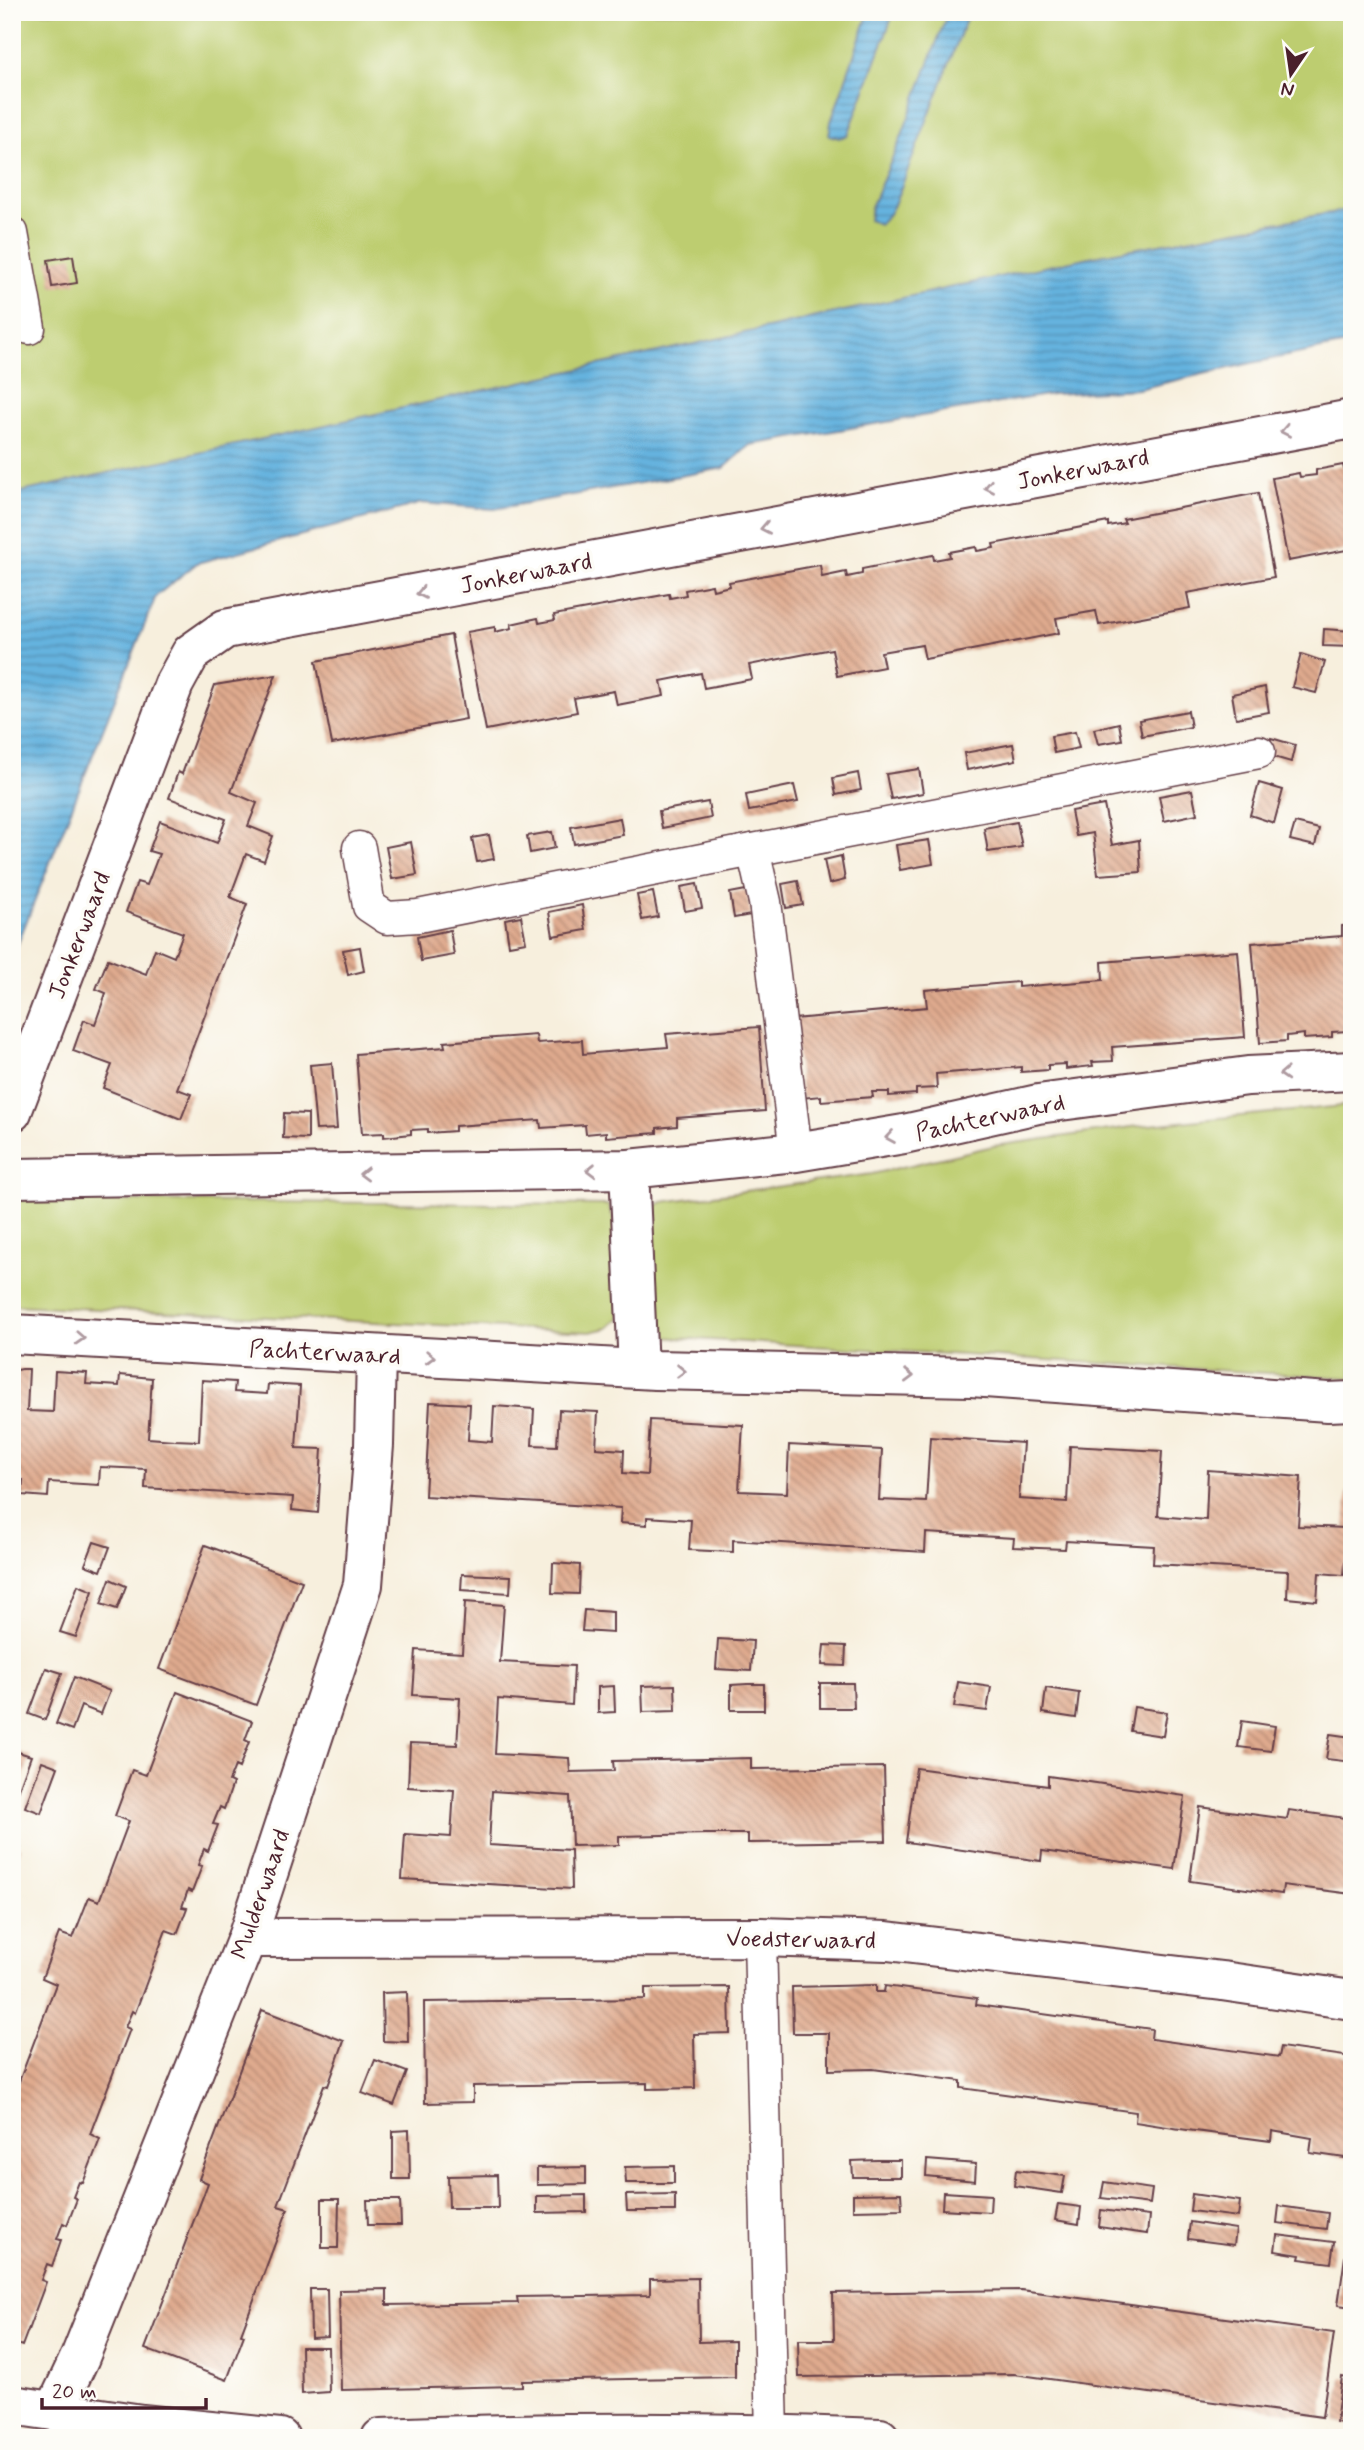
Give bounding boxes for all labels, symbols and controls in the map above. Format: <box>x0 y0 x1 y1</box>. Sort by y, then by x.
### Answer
north arrow <box>1256 38 1326 108</box>
text: N <box>1279 75 1296 103</box>
one-way arrow <box>1279 423 1291 438</box>
street label: Jonkerwaard <box>1015 443 1152 498</box>
one-way arrow <box>983 478 995 493</box>
one-way arrow <box>759 520 771 535</box>
street label: Jonkerwaard <box>458 547 595 602</box>
one-way arrow <box>415 584 427 599</box>
street label: Jonkerwaard <box>42 868 119 1003</box>
one-way arrow <box>1278 1067 1289 1082</box>
street label: Pachterwaard <box>913 1088 1068 1149</box>
one-way arrow <box>884 1129 896 1144</box>
one-way arrow <box>585 1163 596 1178</box>
one-way arrow <box>358 1166 368 1182</box>
one-way arrow <box>75 1330 86 1345</box>
street label: Pachterwaard <box>248 1334 401 1373</box>
one-way arrow <box>425 1350 436 1365</box>
one-way arrow <box>676 1363 687 1378</box>
one-way arrow <box>904 1368 915 1383</box>
street label: Mulderwaard <box>225 1825 298 1963</box>
street label: Voedsterwaard <box>726 1924 876 1957</box>
scale bar <box>42 2366 206 2410</box>
text: 20 m <box>52 2378 97 2406</box>

